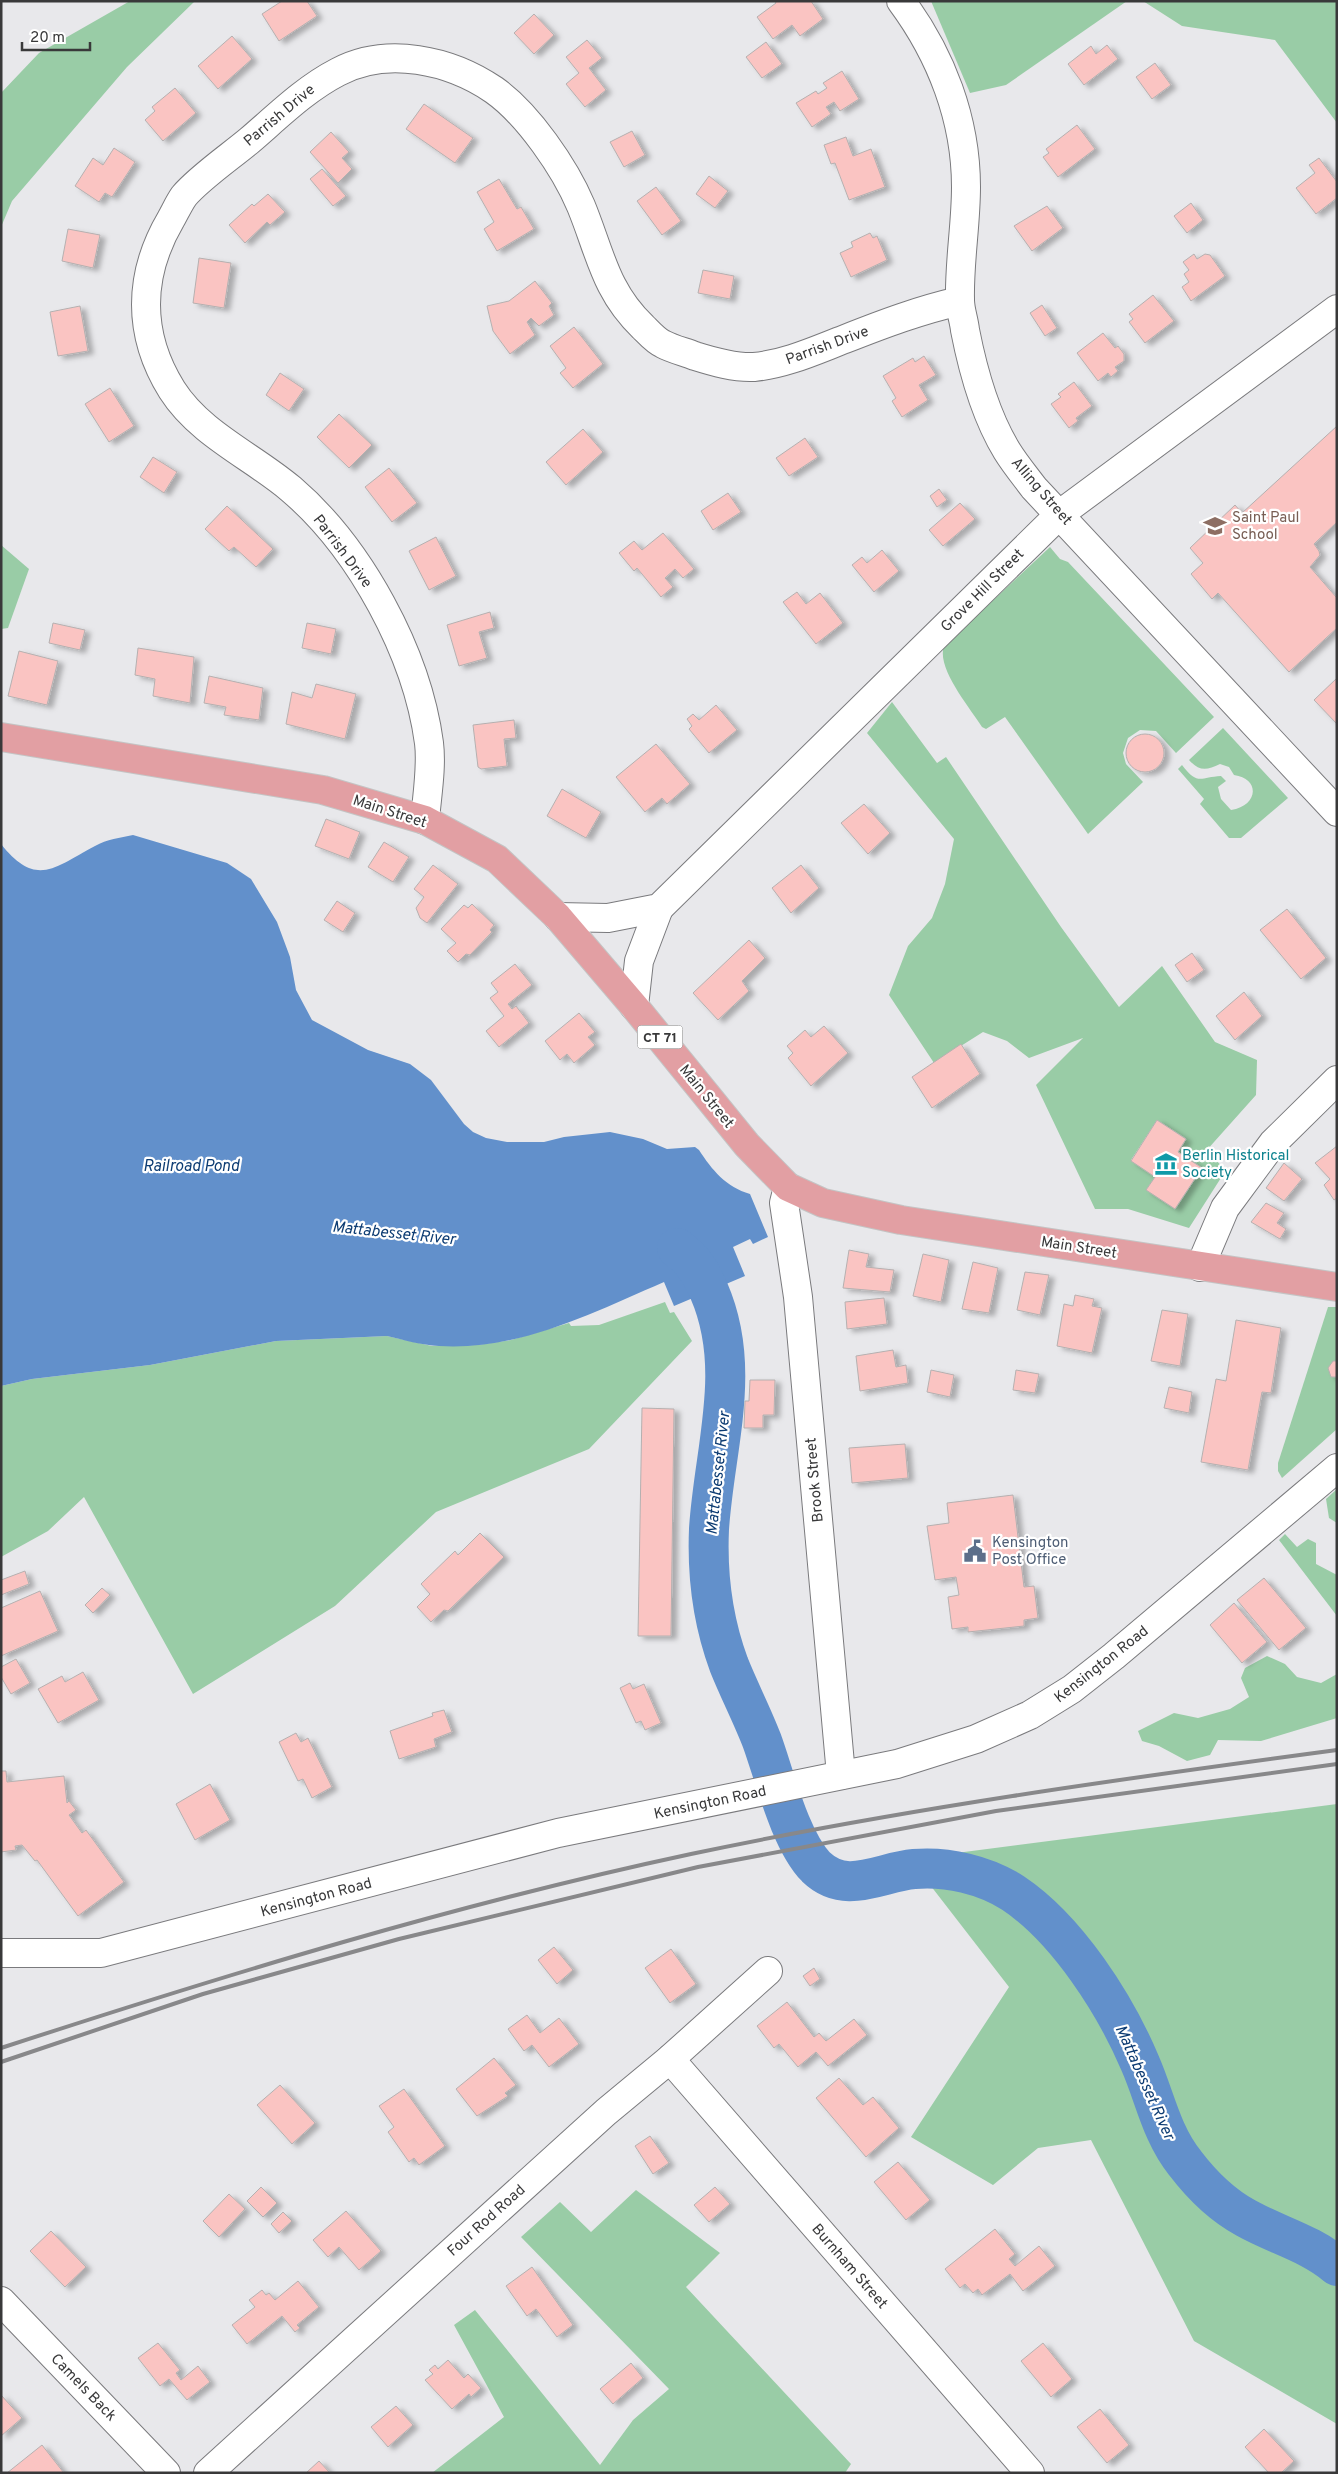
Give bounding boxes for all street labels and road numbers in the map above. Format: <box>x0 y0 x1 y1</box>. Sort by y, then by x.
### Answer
street label: Parrish Drive <box>240 81 319 151</box>
street label: Parrish Drive <box>783 323 872 370</box>
street label: Alling Street <box>1006 454 1076 530</box>
street label: Parrish Drive <box>308 511 376 592</box>
street label: Grove Hill Street <box>937 545 1029 637</box>
street label: Main Street <box>350 792 429 833</box>
road number: CT 71 <box>638 1026 682 1048</box>
street label: Main Street <box>674 1061 737 1133</box>
street label: Main Street <box>1039 1233 1118 1264</box>
street label: Brook Street <box>802 1437 829 1523</box>
street label: Kensington Road <box>1051 1622 1153 1708</box>
street label: Kensington Road <box>652 1782 768 1825</box>
street label: Kensington Road <box>259 1874 374 1922</box>
street label: Four Rod Road <box>444 2181 530 2261</box>
street label: Burnham Street <box>807 2220 891 2313</box>
street label: Camels Back <box>46 2350 120 2426</box>

